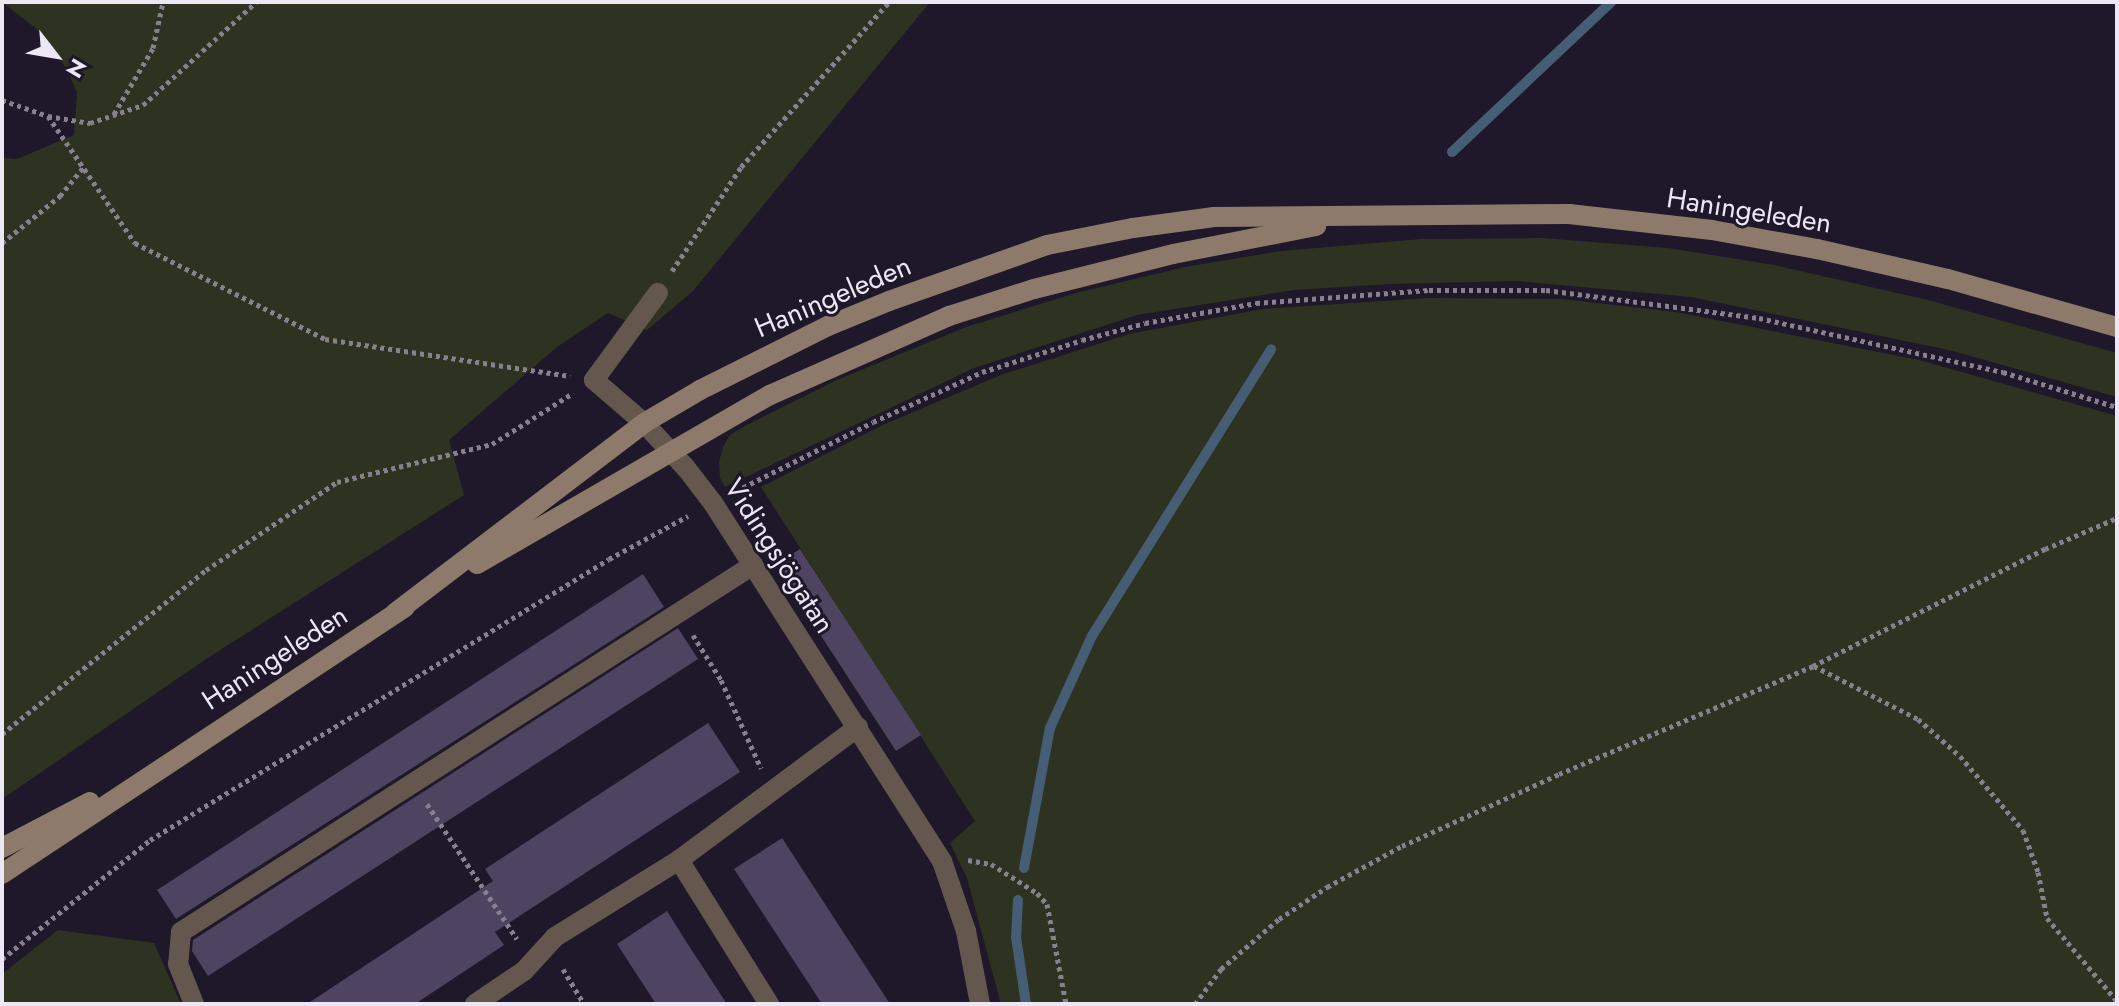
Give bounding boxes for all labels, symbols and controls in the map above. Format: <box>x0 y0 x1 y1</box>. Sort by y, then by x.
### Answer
north arrow <box>16 16 96 96</box>
text: N <box>58 53 95 84</box>
street label: Haningeleden <box>1664 181 1834 241</box>
street label: Haningeleden <box>750 249 916 345</box>
street label: Vidingsjögatan <box>717 472 841 640</box>
street label: Haningeleden <box>196 599 354 717</box>

